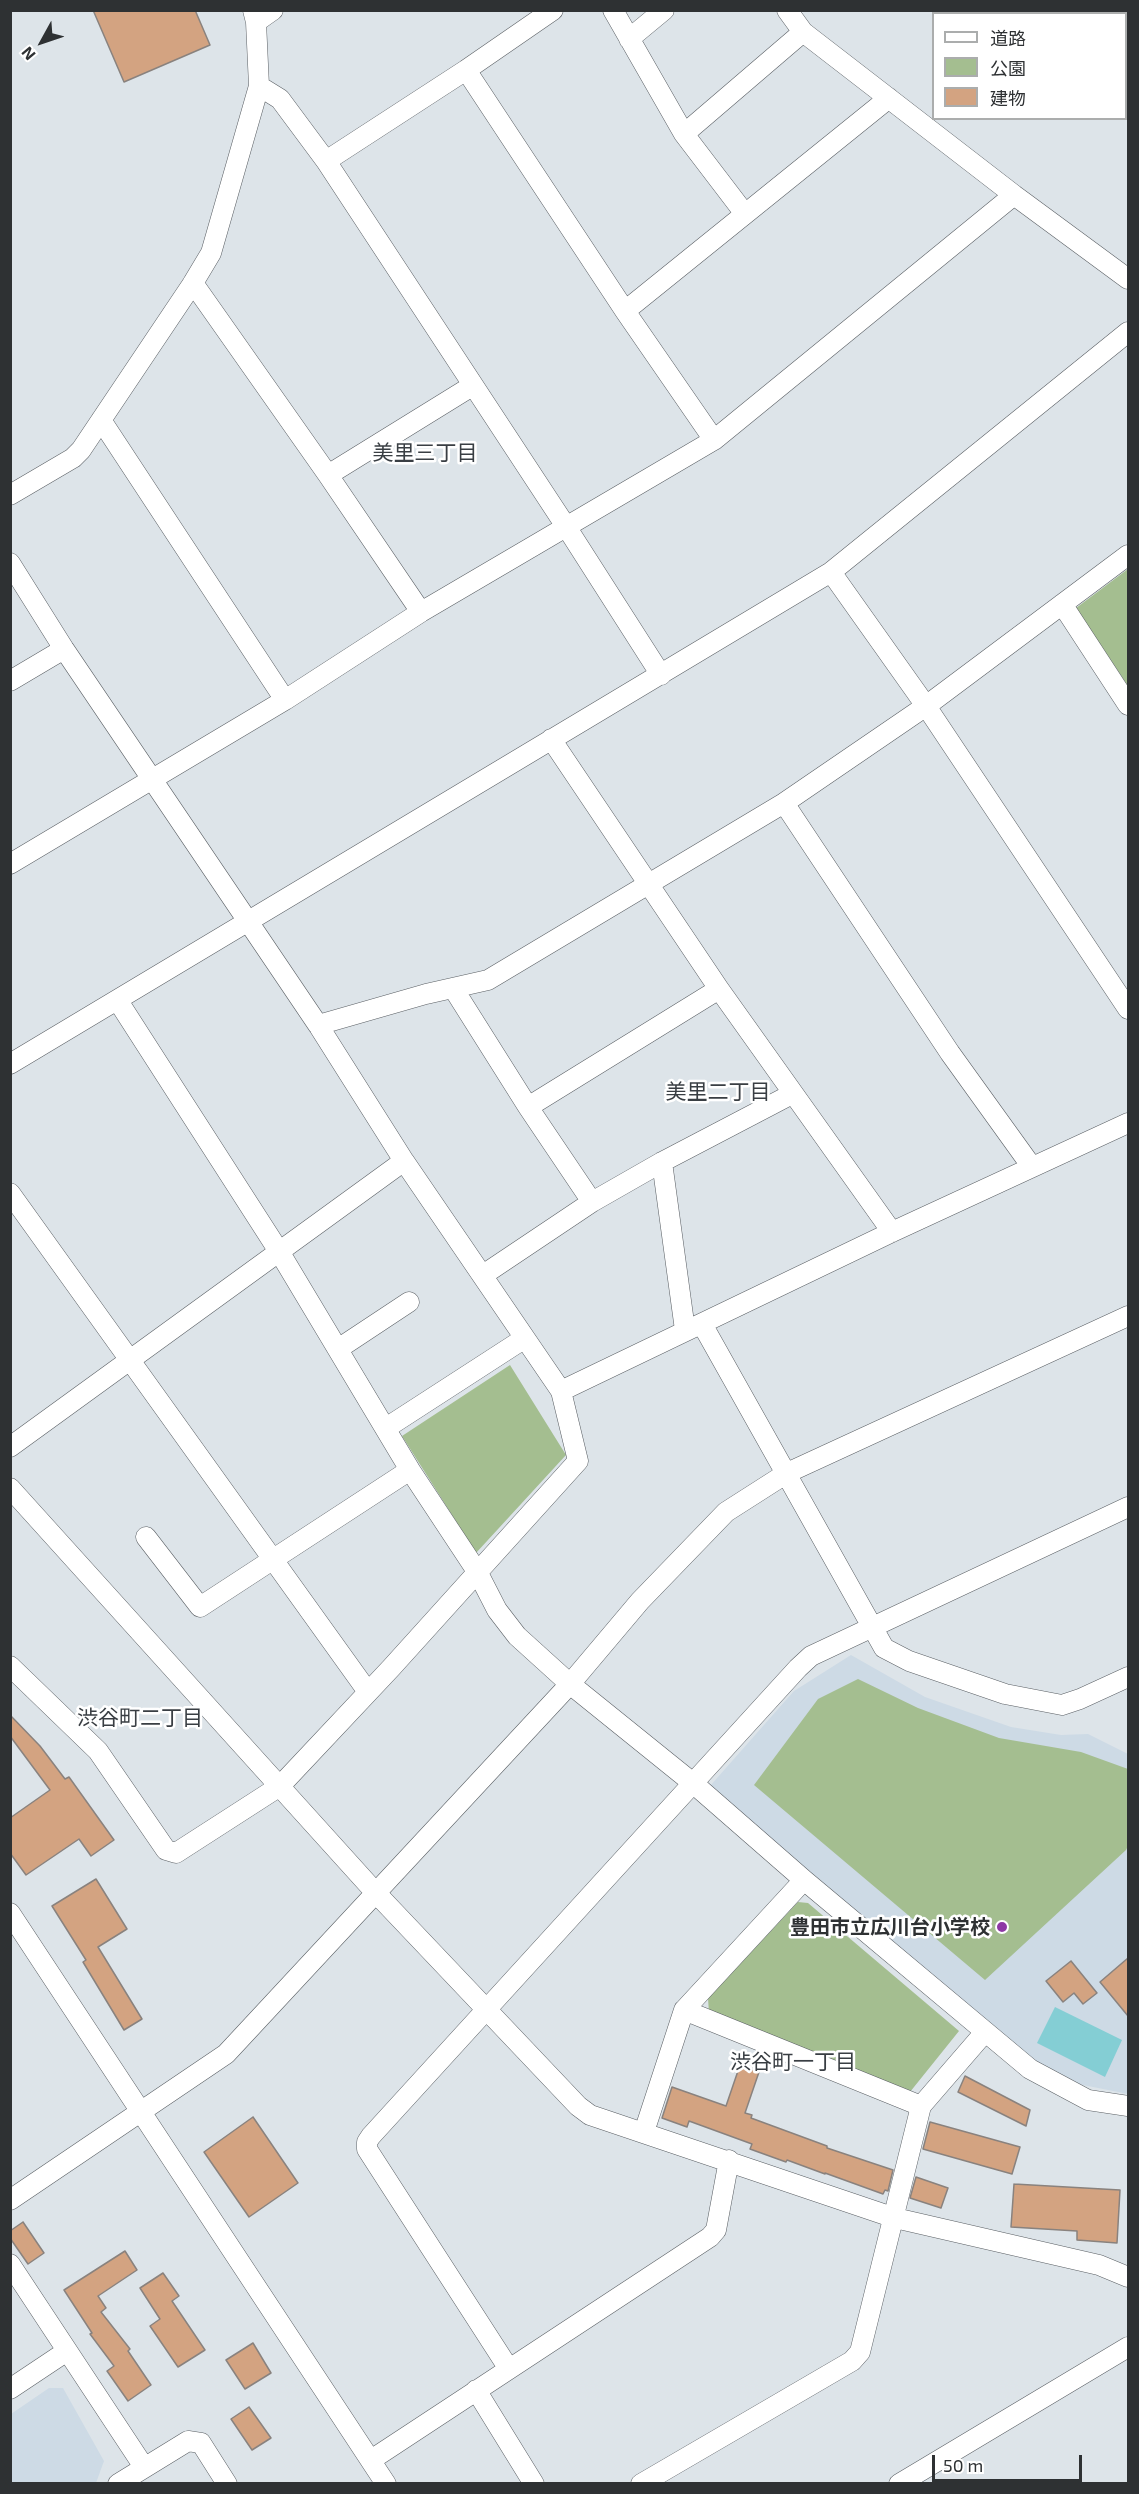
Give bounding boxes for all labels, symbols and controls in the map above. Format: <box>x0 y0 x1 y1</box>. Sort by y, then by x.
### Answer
north arrow <box>12 12 72 72</box>
legend <box>932 12 1127 120</box>
text: 道路 <box>990 27 1026 49</box>
text: N <box>17 43 39 64</box>
text: 公園 <box>990 57 1026 79</box>
text: 建物 <box>990 87 1026 109</box>
district label: 美里三丁目 <box>373 440 477 466</box>
district label: 美里二丁目 <box>666 1079 770 1105</box>
district label: 渋谷町二丁目 <box>77 1705 203 1731</box>
place label: 豊田市立広川台小学校 <box>790 1915 990 1939</box>
marker: 豊田市立広川台小学校 <box>995 1920 1009 1934</box>
district label: 渋谷町一丁目 <box>730 2049 856 2075</box>
scale bar <box>935 2443 1085 2481</box>
text: 50 m <box>943 2454 983 2476</box>

